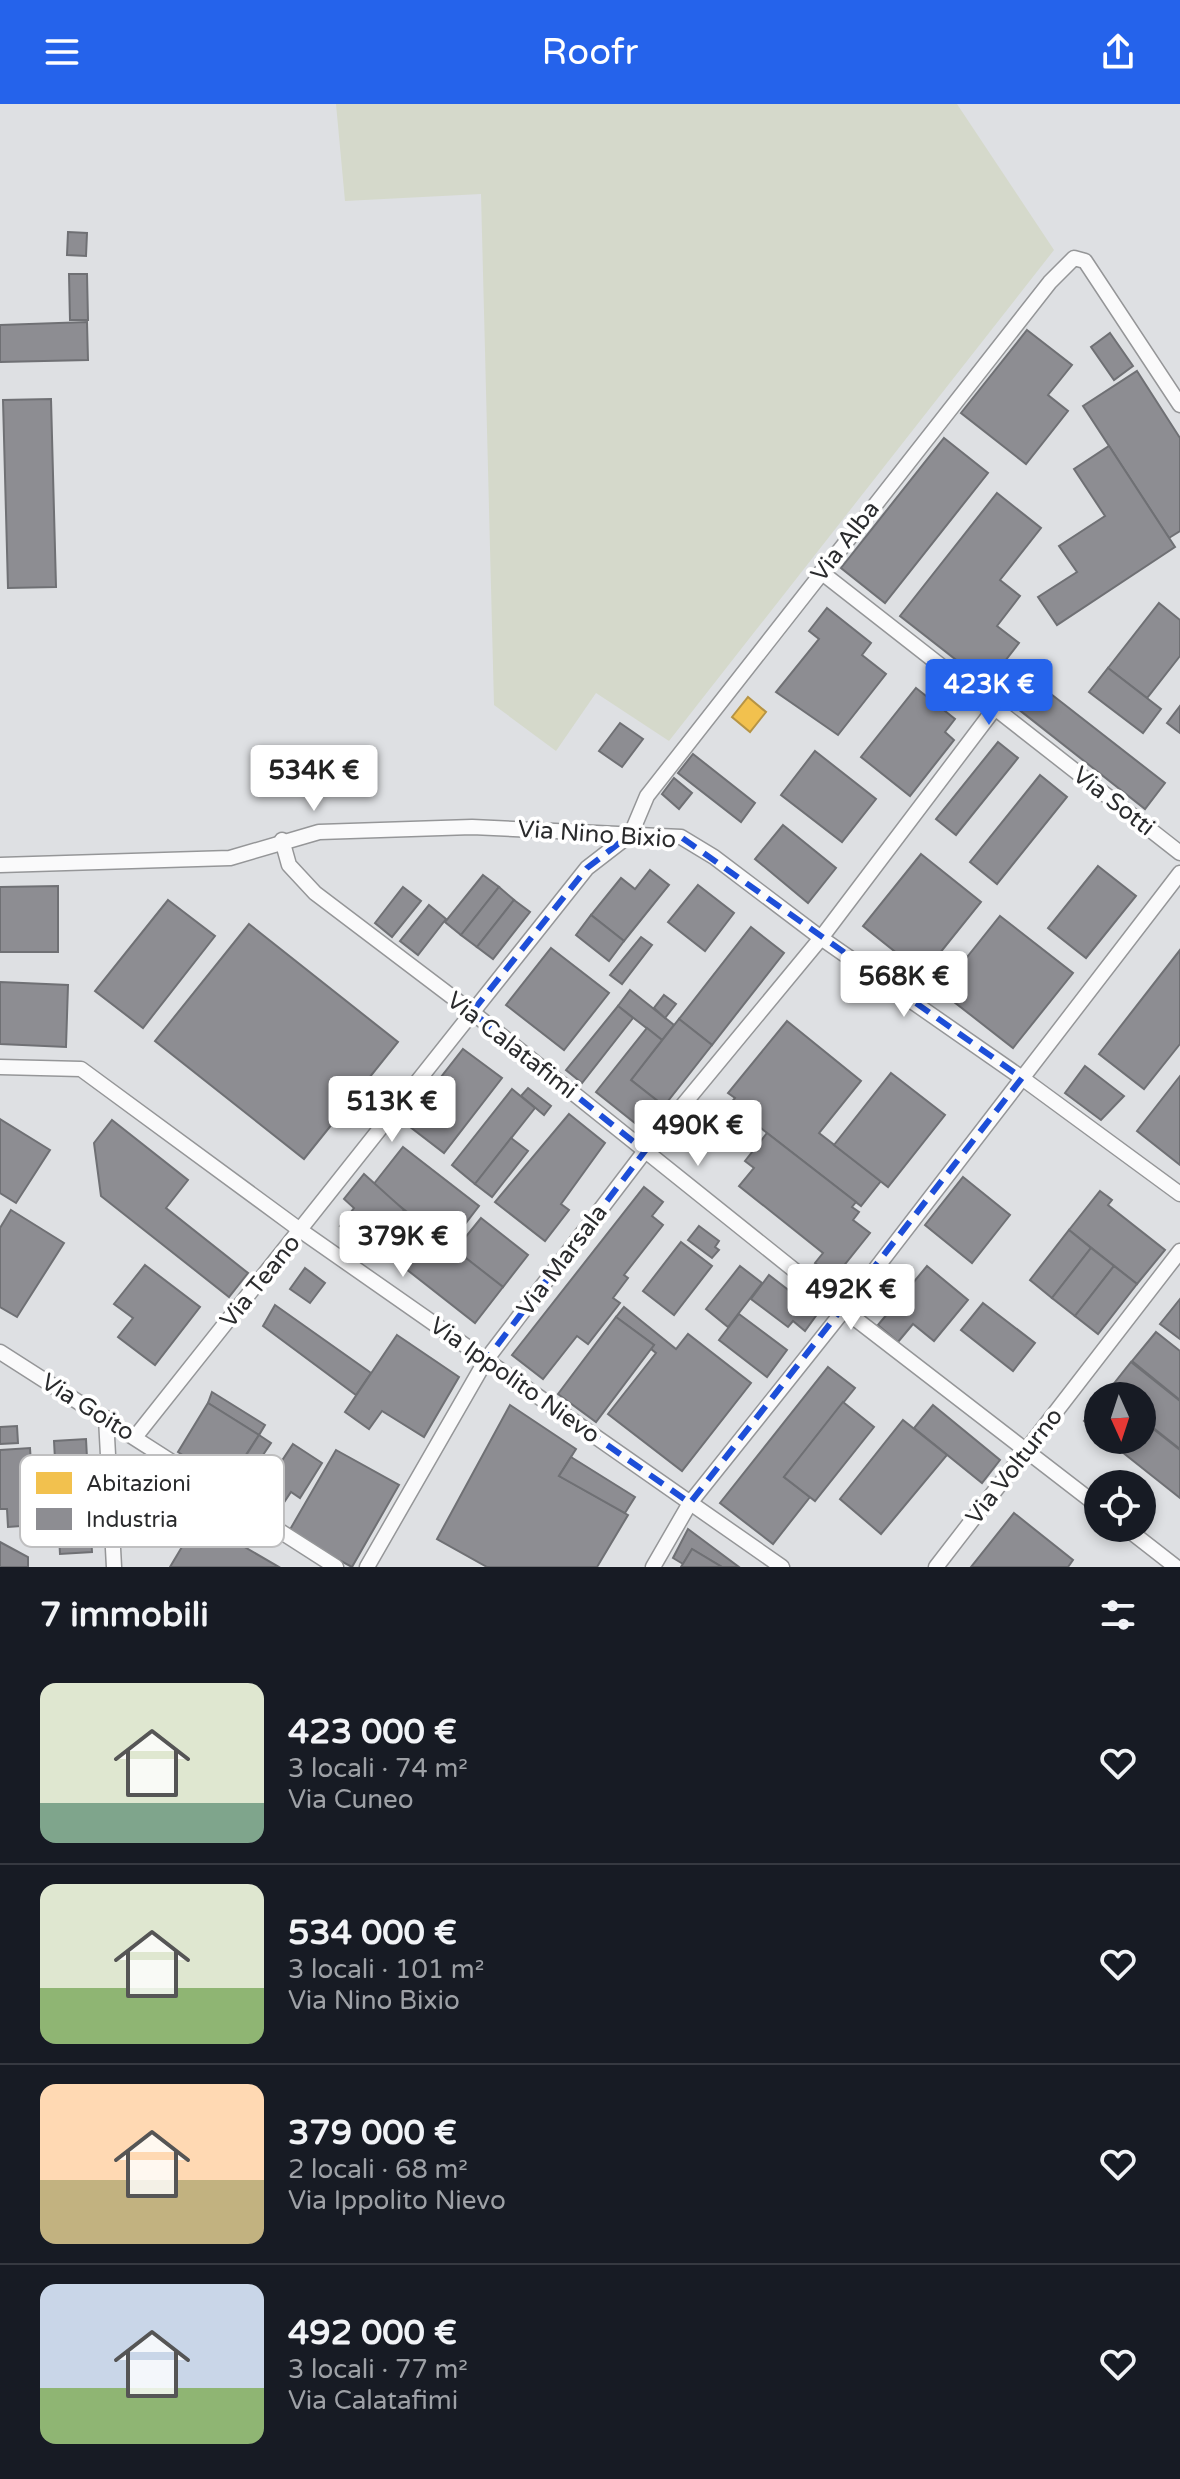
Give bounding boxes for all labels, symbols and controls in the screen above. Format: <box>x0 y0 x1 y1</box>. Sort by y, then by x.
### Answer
icon: menu <box>40 30 84 74</box>
icon: share <box>1096 30 1140 74</box>
text: Roofr <box>542 31 638 74</box>
street label: Via Alba <box>805 495 886 587</box>
pin: 423K € <box>924 659 1054 727</box>
text: 423K € <box>944 669 1034 700</box>
pin: 534K € <box>249 745 379 813</box>
text: 534K € <box>269 755 359 786</box>
street label: Via Sotti <box>1067 761 1160 842</box>
street label: Via Nino Bixio <box>517 815 677 854</box>
pin: 568K € <box>839 951 969 1019</box>
text: 568K € <box>859 961 949 992</box>
street label: Via Calatafimi <box>441 986 583 1105</box>
pin: 513K € <box>327 1076 457 1144</box>
text: 513K € <box>347 1086 437 1117</box>
pin: 490K € <box>633 1100 763 1168</box>
text: 490K € <box>653 1110 743 1141</box>
street label: Via Marsala <box>511 1199 614 1322</box>
pin: 379K € <box>338 1211 468 1279</box>
text: 379K € <box>358 1221 448 1252</box>
street label: Via Teano <box>214 1229 307 1334</box>
pin: 492K € <box>786 1264 916 1332</box>
text: 492K € <box>806 1274 896 1305</box>
street label: Via Ippolito Nievo <box>424 1311 605 1450</box>
street label: Via Goito <box>36 1367 140 1447</box>
north arrow <box>1084 1382 1156 1454</box>
map controls <box>1084 1382 1156 1542</box>
street label: Via Volturno <box>960 1402 1069 1530</box>
legend <box>20 1455 284 1547</box>
button: locate <box>1084 1470 1156 1542</box>
text: Abitazioni <box>86 1471 191 1497</box>
text: Industria <box>86 1507 178 1533</box>
icon: filters <box>1096 1593 1140 1637</box>
text: 7 immobili <box>40 1595 209 1636</box>
text: 423 000 € <box>288 1712 457 1753</box>
icon: home <box>104 1715 200 1811</box>
icon: heart <box>1096 1741 1140 1785</box>
text: 3 locali · 74 m² <box>288 1753 468 1784</box>
text: Via Cuneo <box>288 1784 414 1815</box>
text: 534 000 € <box>288 1913 457 1954</box>
icon: home <box>104 1916 200 2012</box>
icon: heart <box>1096 1942 1140 1986</box>
text: 3 locali · 101 m² <box>288 1954 484 1985</box>
text: Via Nino Bixio <box>288 1985 460 2016</box>
text: 379 000 € <box>288 2113 457 2154</box>
icon: home <box>104 2116 200 2212</box>
icon: heart <box>1096 2142 1140 2186</box>
text: 2 locali · 68 m² <box>288 2154 468 2185</box>
text: Via Ippolito Nievo <box>288 2185 506 2216</box>
text: 492 000 € <box>288 2313 457 2354</box>
icon: home <box>104 2316 200 2412</box>
icon: heart <box>1096 2342 1140 2386</box>
text: 3 locali · 77 m² <box>288 2354 468 2385</box>
text: Via Calatafimi <box>288 2385 458 2416</box>

